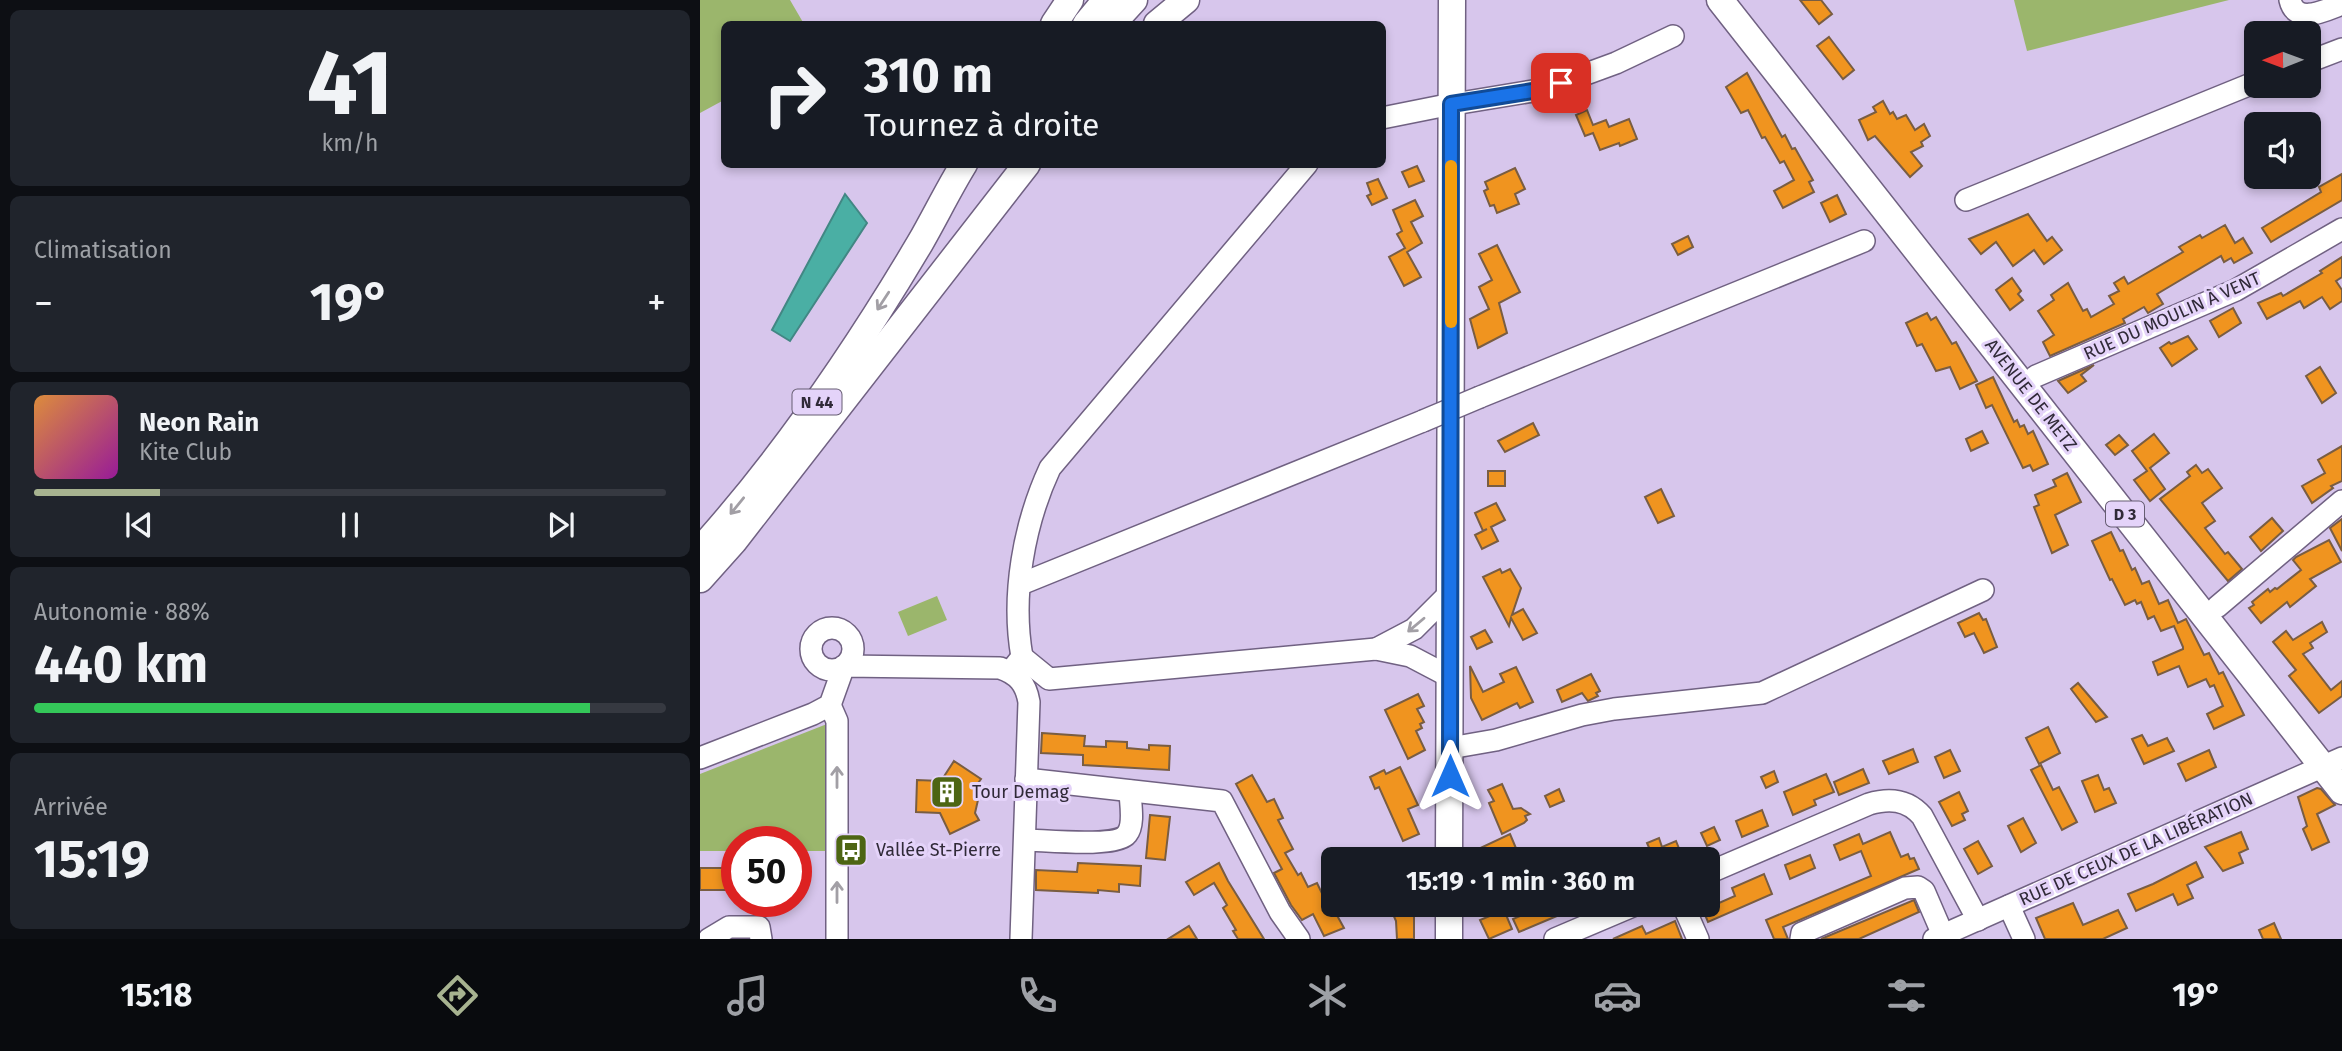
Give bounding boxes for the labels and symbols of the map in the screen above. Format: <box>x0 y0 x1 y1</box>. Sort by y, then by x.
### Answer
north arrow <box>2244 21 2320 98</box>
pin <box>1531 53 1591 113</box>
street label: RUE DU MOULIN À VENT <box>2080 266 2264 365</box>
one-way arrow <box>876 290 890 310</box>
street label: AVENUE DE METZ <box>1980 335 2082 455</box>
road number: N 44 <box>792 390 842 414</box>
one-way arrow <box>730 496 745 514</box>
road number: D 3 <box>2106 502 2144 526</box>
one-way arrow <box>1407 617 1425 633</box>
position arrow <box>1413 739 1487 813</box>
one-way arrow <box>830 766 844 789</box>
building icon: Tour Demag <box>928 773 966 811</box>
place label: Tour Demag <box>972 781 1069 803</box>
street label: RUE DE CEUX DE LA LIBÉRATION <box>2015 786 2256 911</box>
speed limit sign: 50 <box>721 826 812 917</box>
bus stop icon: Vallée St-Pierre <box>832 831 870 869</box>
place label: Vallée St-Pierre <box>876 839 1001 861</box>
one-way arrow <box>830 881 844 904</box>

